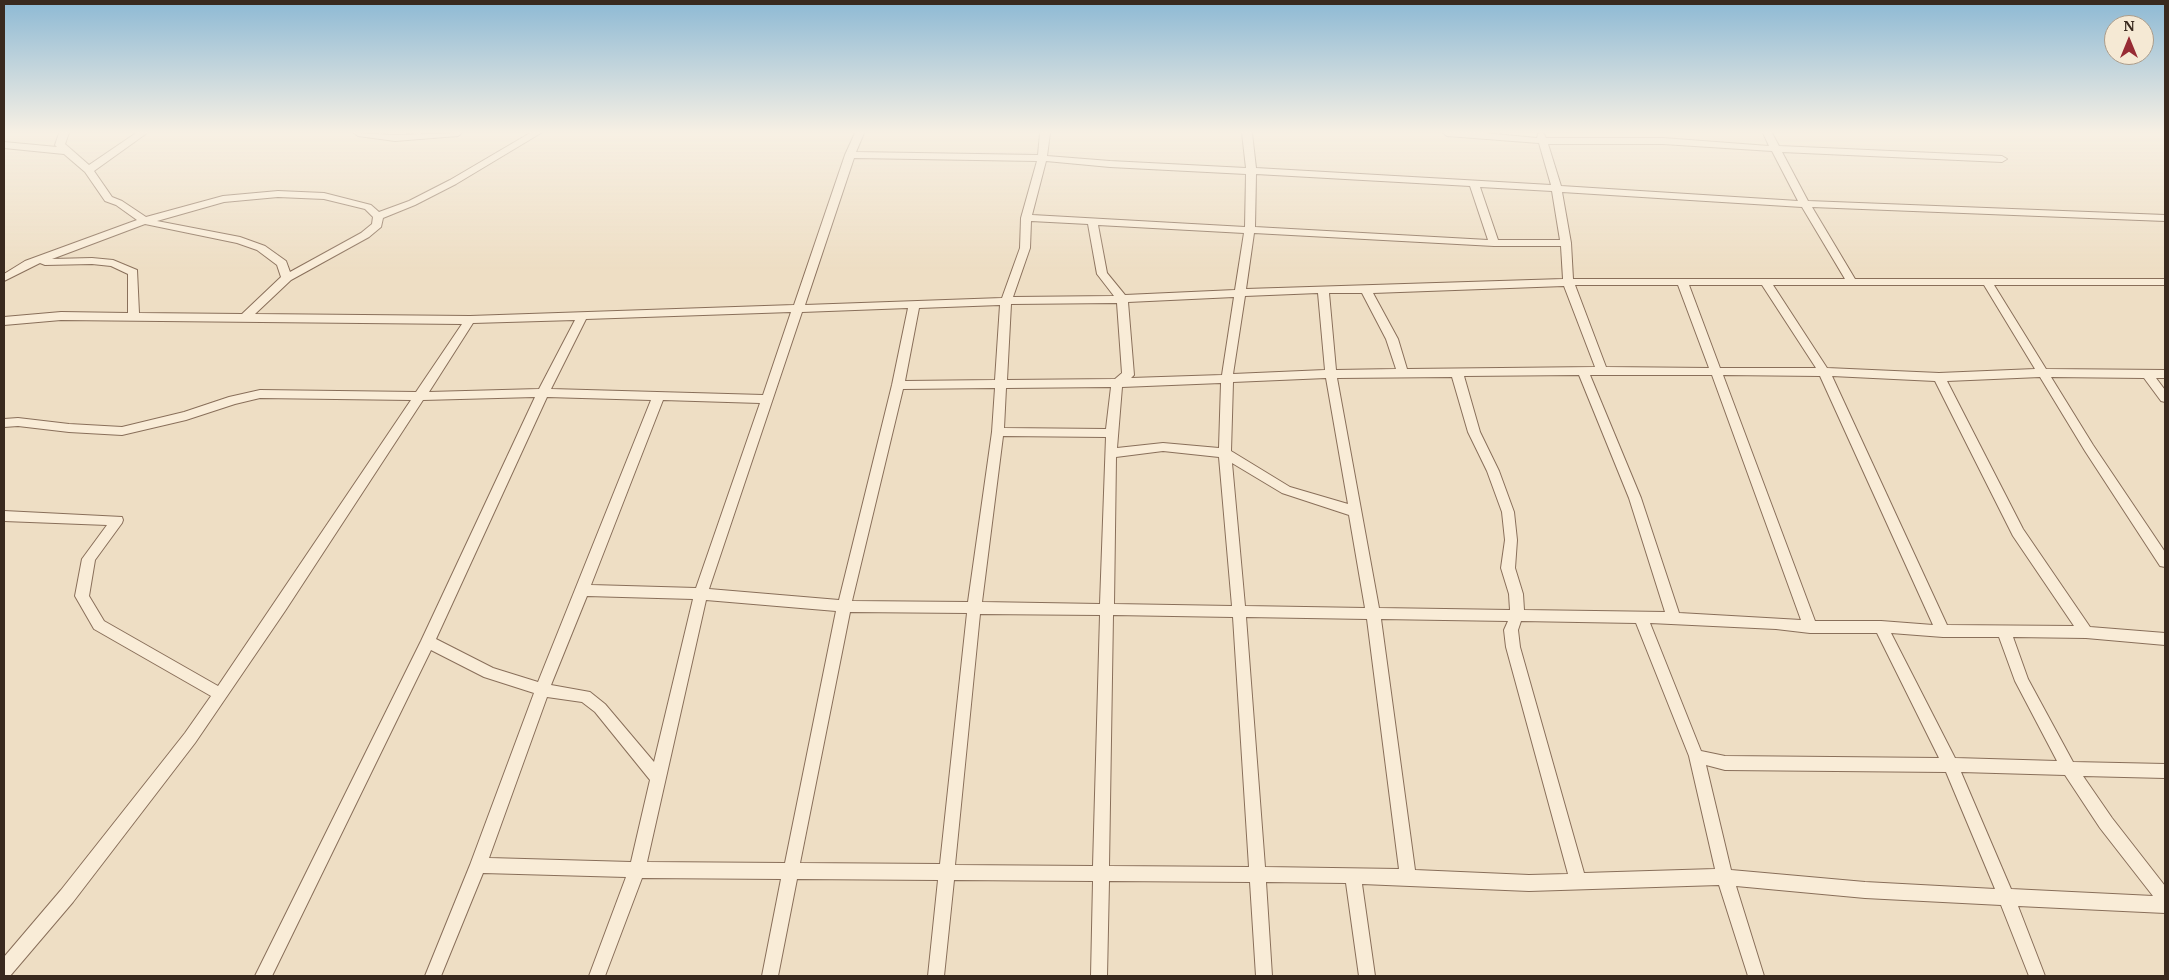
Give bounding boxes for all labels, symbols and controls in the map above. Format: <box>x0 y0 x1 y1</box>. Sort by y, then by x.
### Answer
north arrow <box>2104 15 2154 65</box>
text: N <box>2123 17 2135 35</box>

